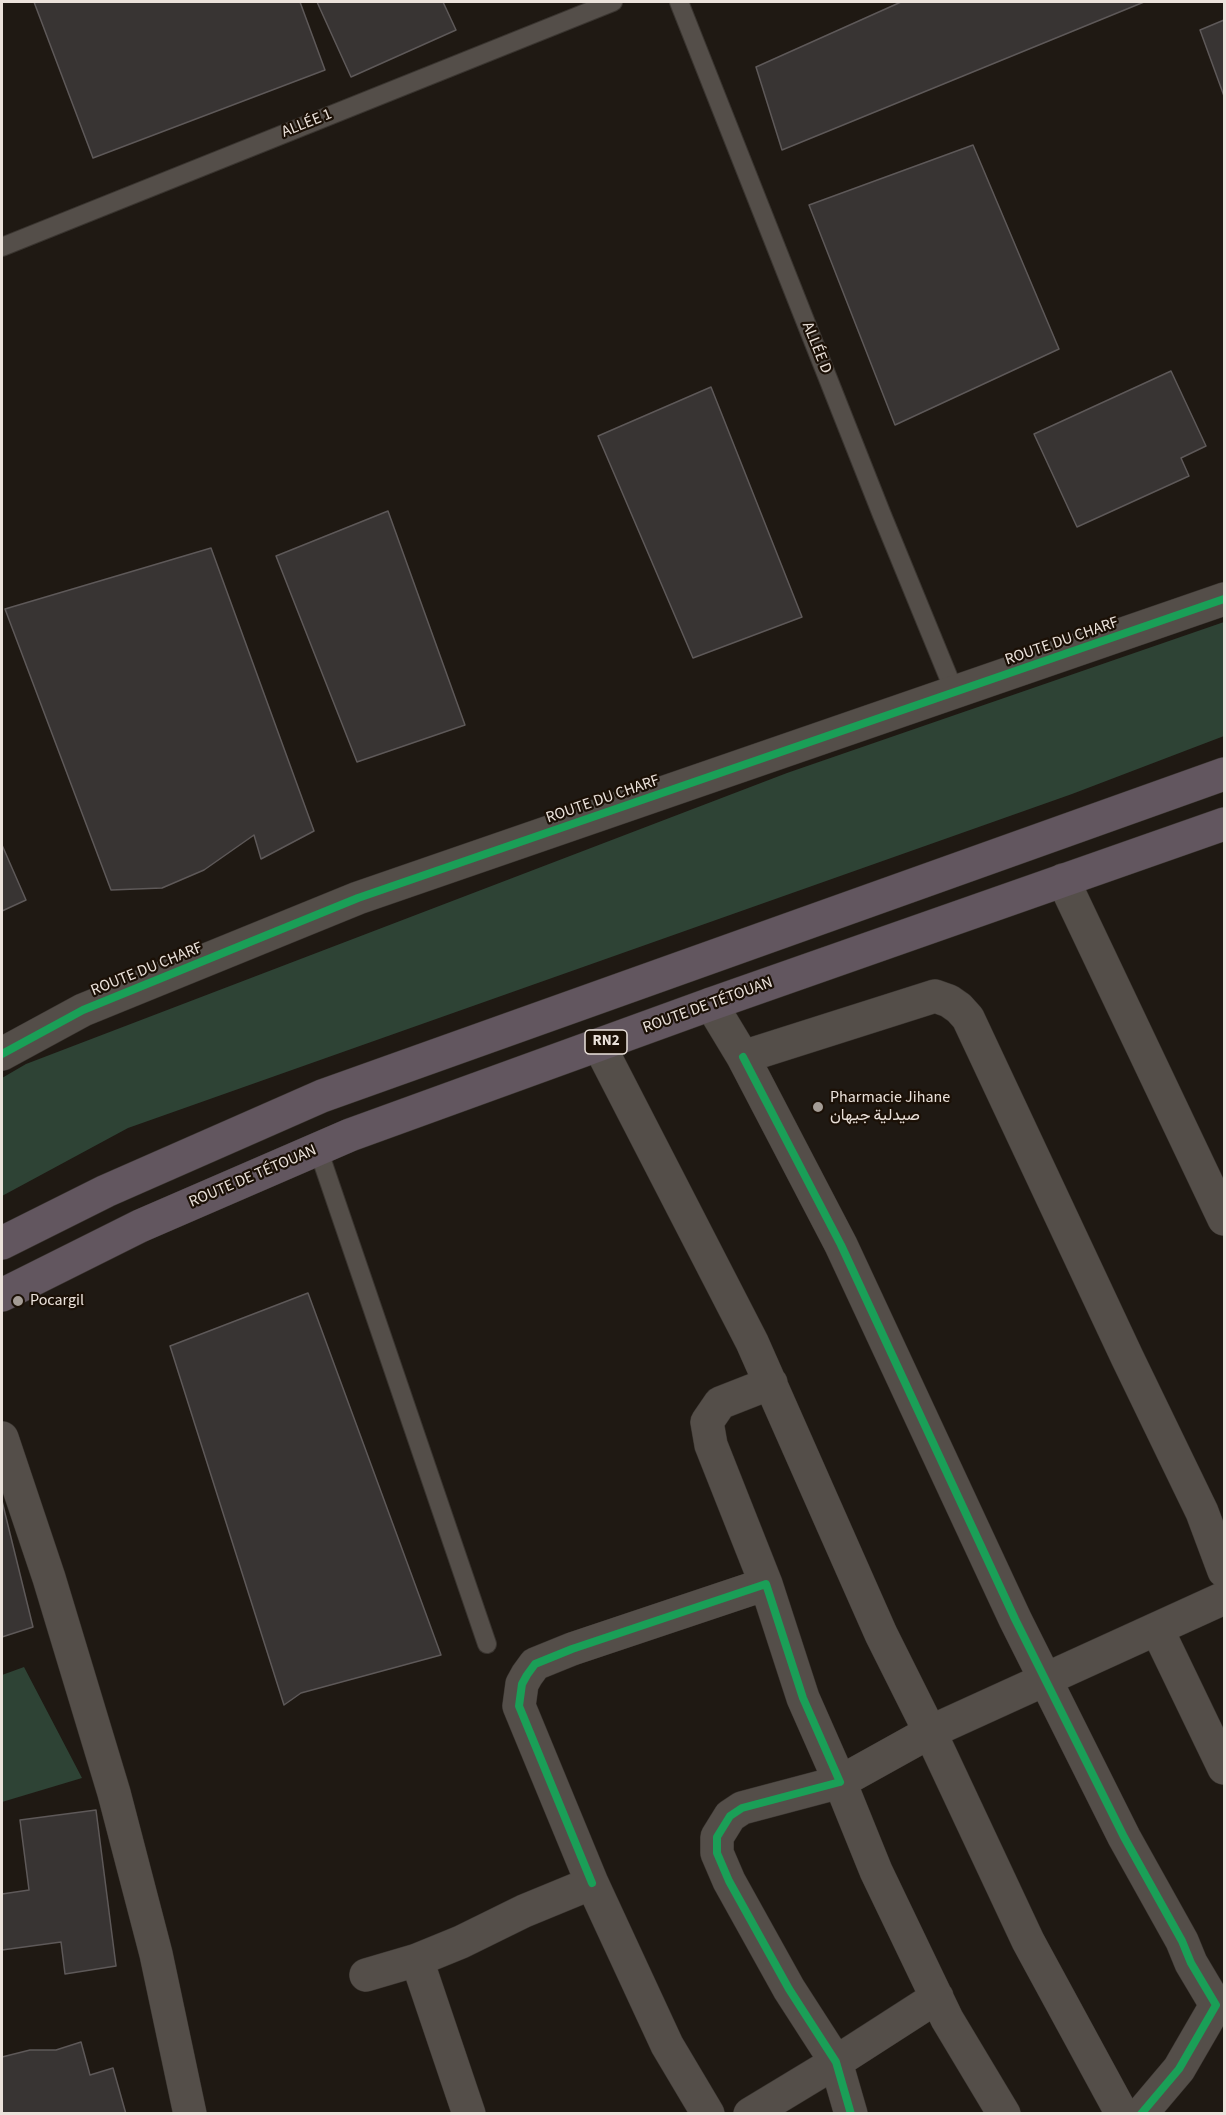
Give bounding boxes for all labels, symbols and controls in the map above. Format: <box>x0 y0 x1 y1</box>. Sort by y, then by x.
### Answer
street label: ALLÉE 1 <box>279 105 335 143</box>
street label: ALLÉE D <box>797 319 835 377</box>
street label: ROUTE DU CHARF <box>1003 614 1121 670</box>
street label: ROUTE DU CHARF <box>544 772 662 828</box>
street label: ROUTE DU CHARF <box>88 939 206 1001</box>
street label: ROUTE DE TÉTOUAN <box>641 974 775 1038</box>
road number: RN2 <box>585 1030 627 1054</box>
place label: Pharmacie Jihane صيدلية جيهان <box>830 1088 950 1126</box>
marker: Pharmacie Jihane صيدلية جيهان <box>811 1100 825 1114</box>
street label: ROUTE DE TÉTOUAN <box>186 1141 320 1213</box>
place label: Pocargil <box>30 1291 84 1311</box>
marker: Pocargil <box>11 1294 25 1308</box>

